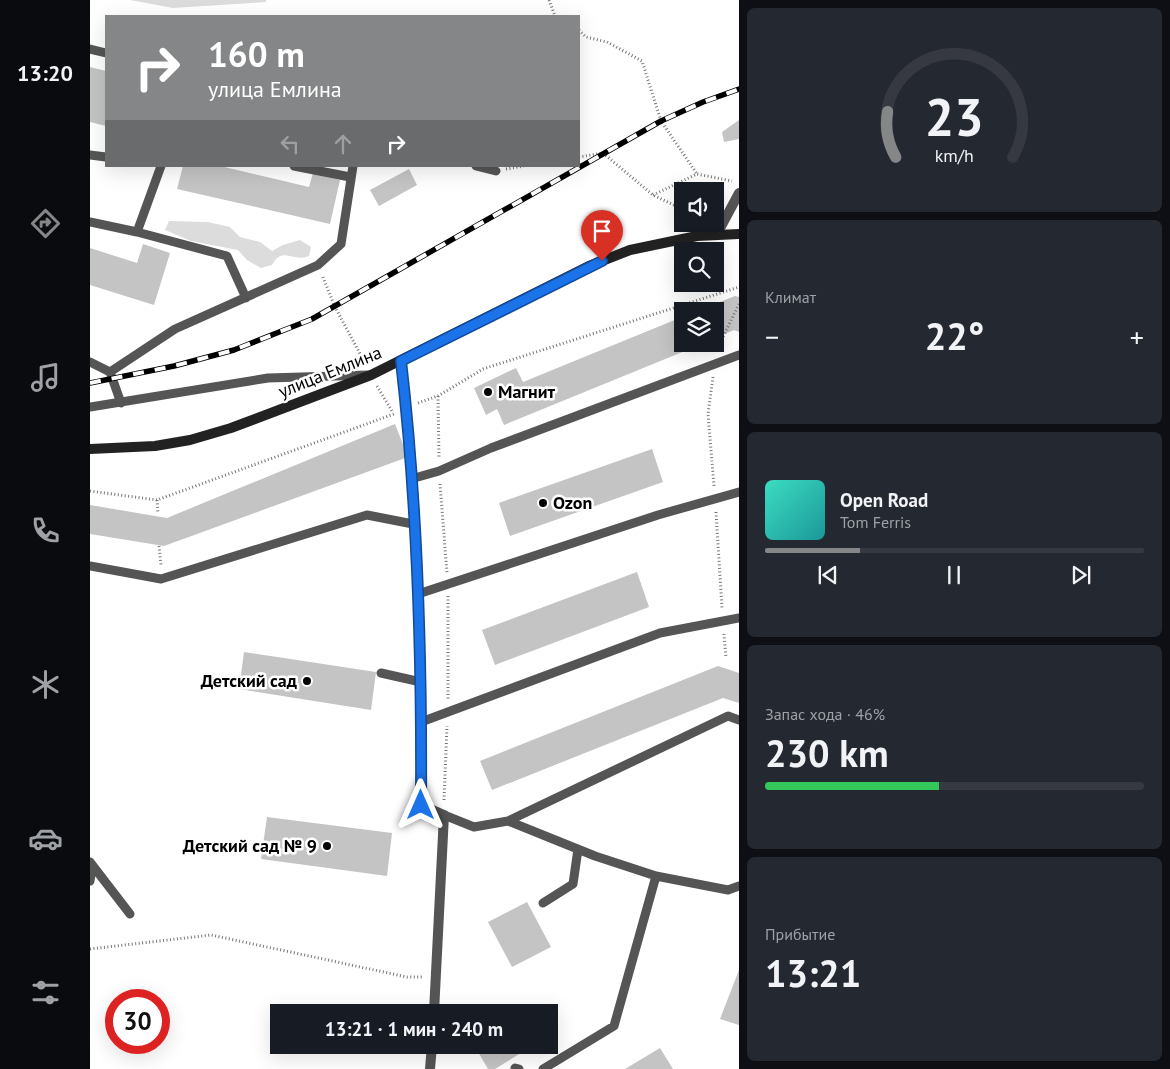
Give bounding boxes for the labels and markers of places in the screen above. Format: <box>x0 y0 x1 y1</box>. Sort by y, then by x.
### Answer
pin <box>581 210 623 261</box>
place label: Магнит <box>498 380 556 403</box>
marker: Магнит <box>482 386 494 398</box>
place label: Ozon <box>553 491 592 514</box>
marker: Ozon <box>537 497 549 509</box>
place label: Детский сад <box>201 669 297 692</box>
marker: Детский сад <box>301 675 313 687</box>
place label: Детский сад № 9 <box>183 834 317 857</box>
marker: Детский сад № 9 <box>321 840 333 852</box>

